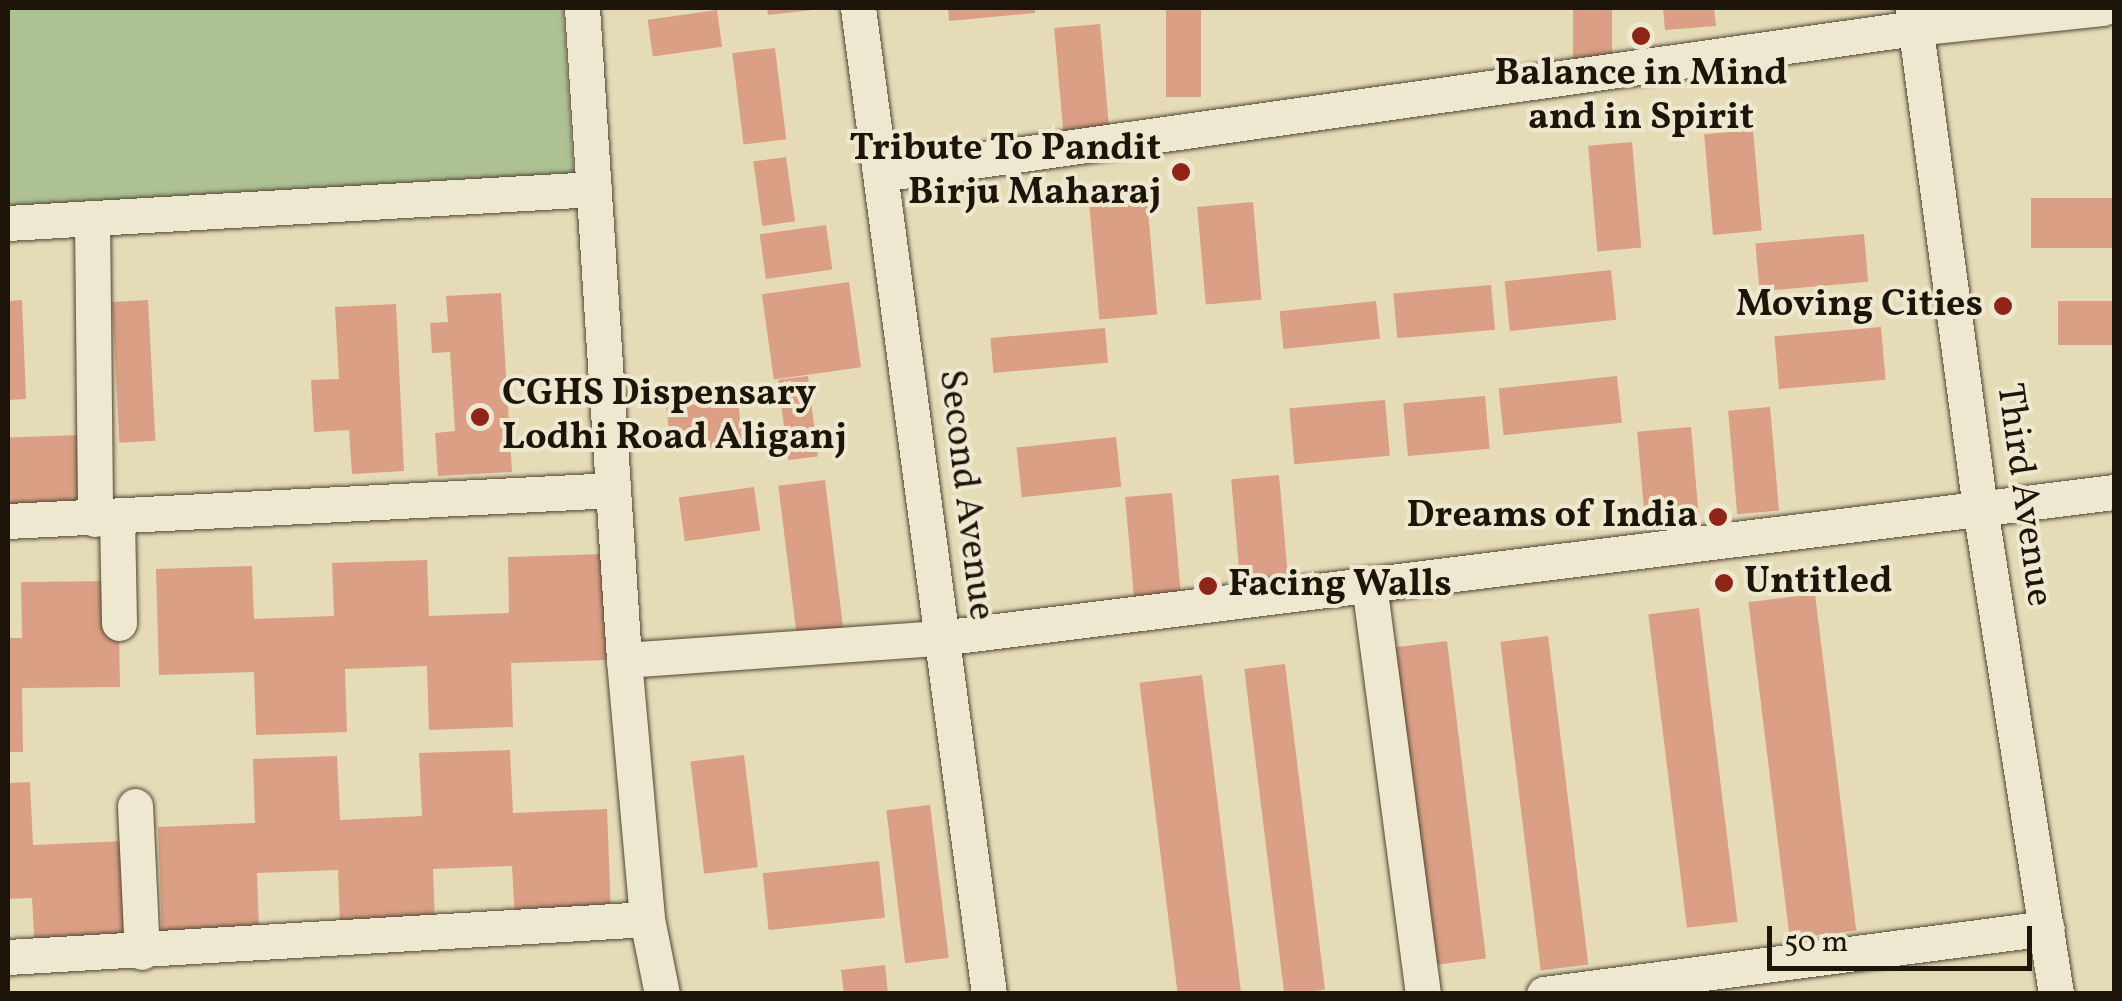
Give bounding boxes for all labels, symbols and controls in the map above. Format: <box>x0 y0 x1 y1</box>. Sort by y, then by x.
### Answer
marker: Balance in Mind and in Spirit <box>1630 25 1652 47</box>
place label: Balance in Mind and in Spirit <box>1495 52 1787 142</box>
place label: Tribute To Pandit Birju Maharaj <box>849 127 1161 216</box>
marker: Tribute To Pandit Birju Maharaj <box>1170 161 1192 183</box>
place label: Moving Cities <box>1736 283 1983 329</box>
marker: Moving Cities <box>1992 295 2014 317</box>
street label: Second Avenue <box>927 367 1003 623</box>
place label: CGHS Dispensary Lodhi Road Aliganj <box>502 372 846 462</box>
street label: Third Avenue <box>1985 381 2061 609</box>
marker: CGHS Dispensary Lodhi Road Aliganj <box>467 404 493 430</box>
place label: Dreams of India <box>1409 494 1698 540</box>
marker: Dreams of India <box>1707 506 1729 528</box>
place label: Untitled <box>1744 560 1892 606</box>
place label: Facing Walls <box>1228 563 1453 609</box>
marker: Untitled <box>1713 572 1735 594</box>
marker: Facing Walls <box>1197 575 1219 597</box>
scale bar <box>1772 906 2037 968</box>
text: 50 m <box>1784 922 1848 964</box>

